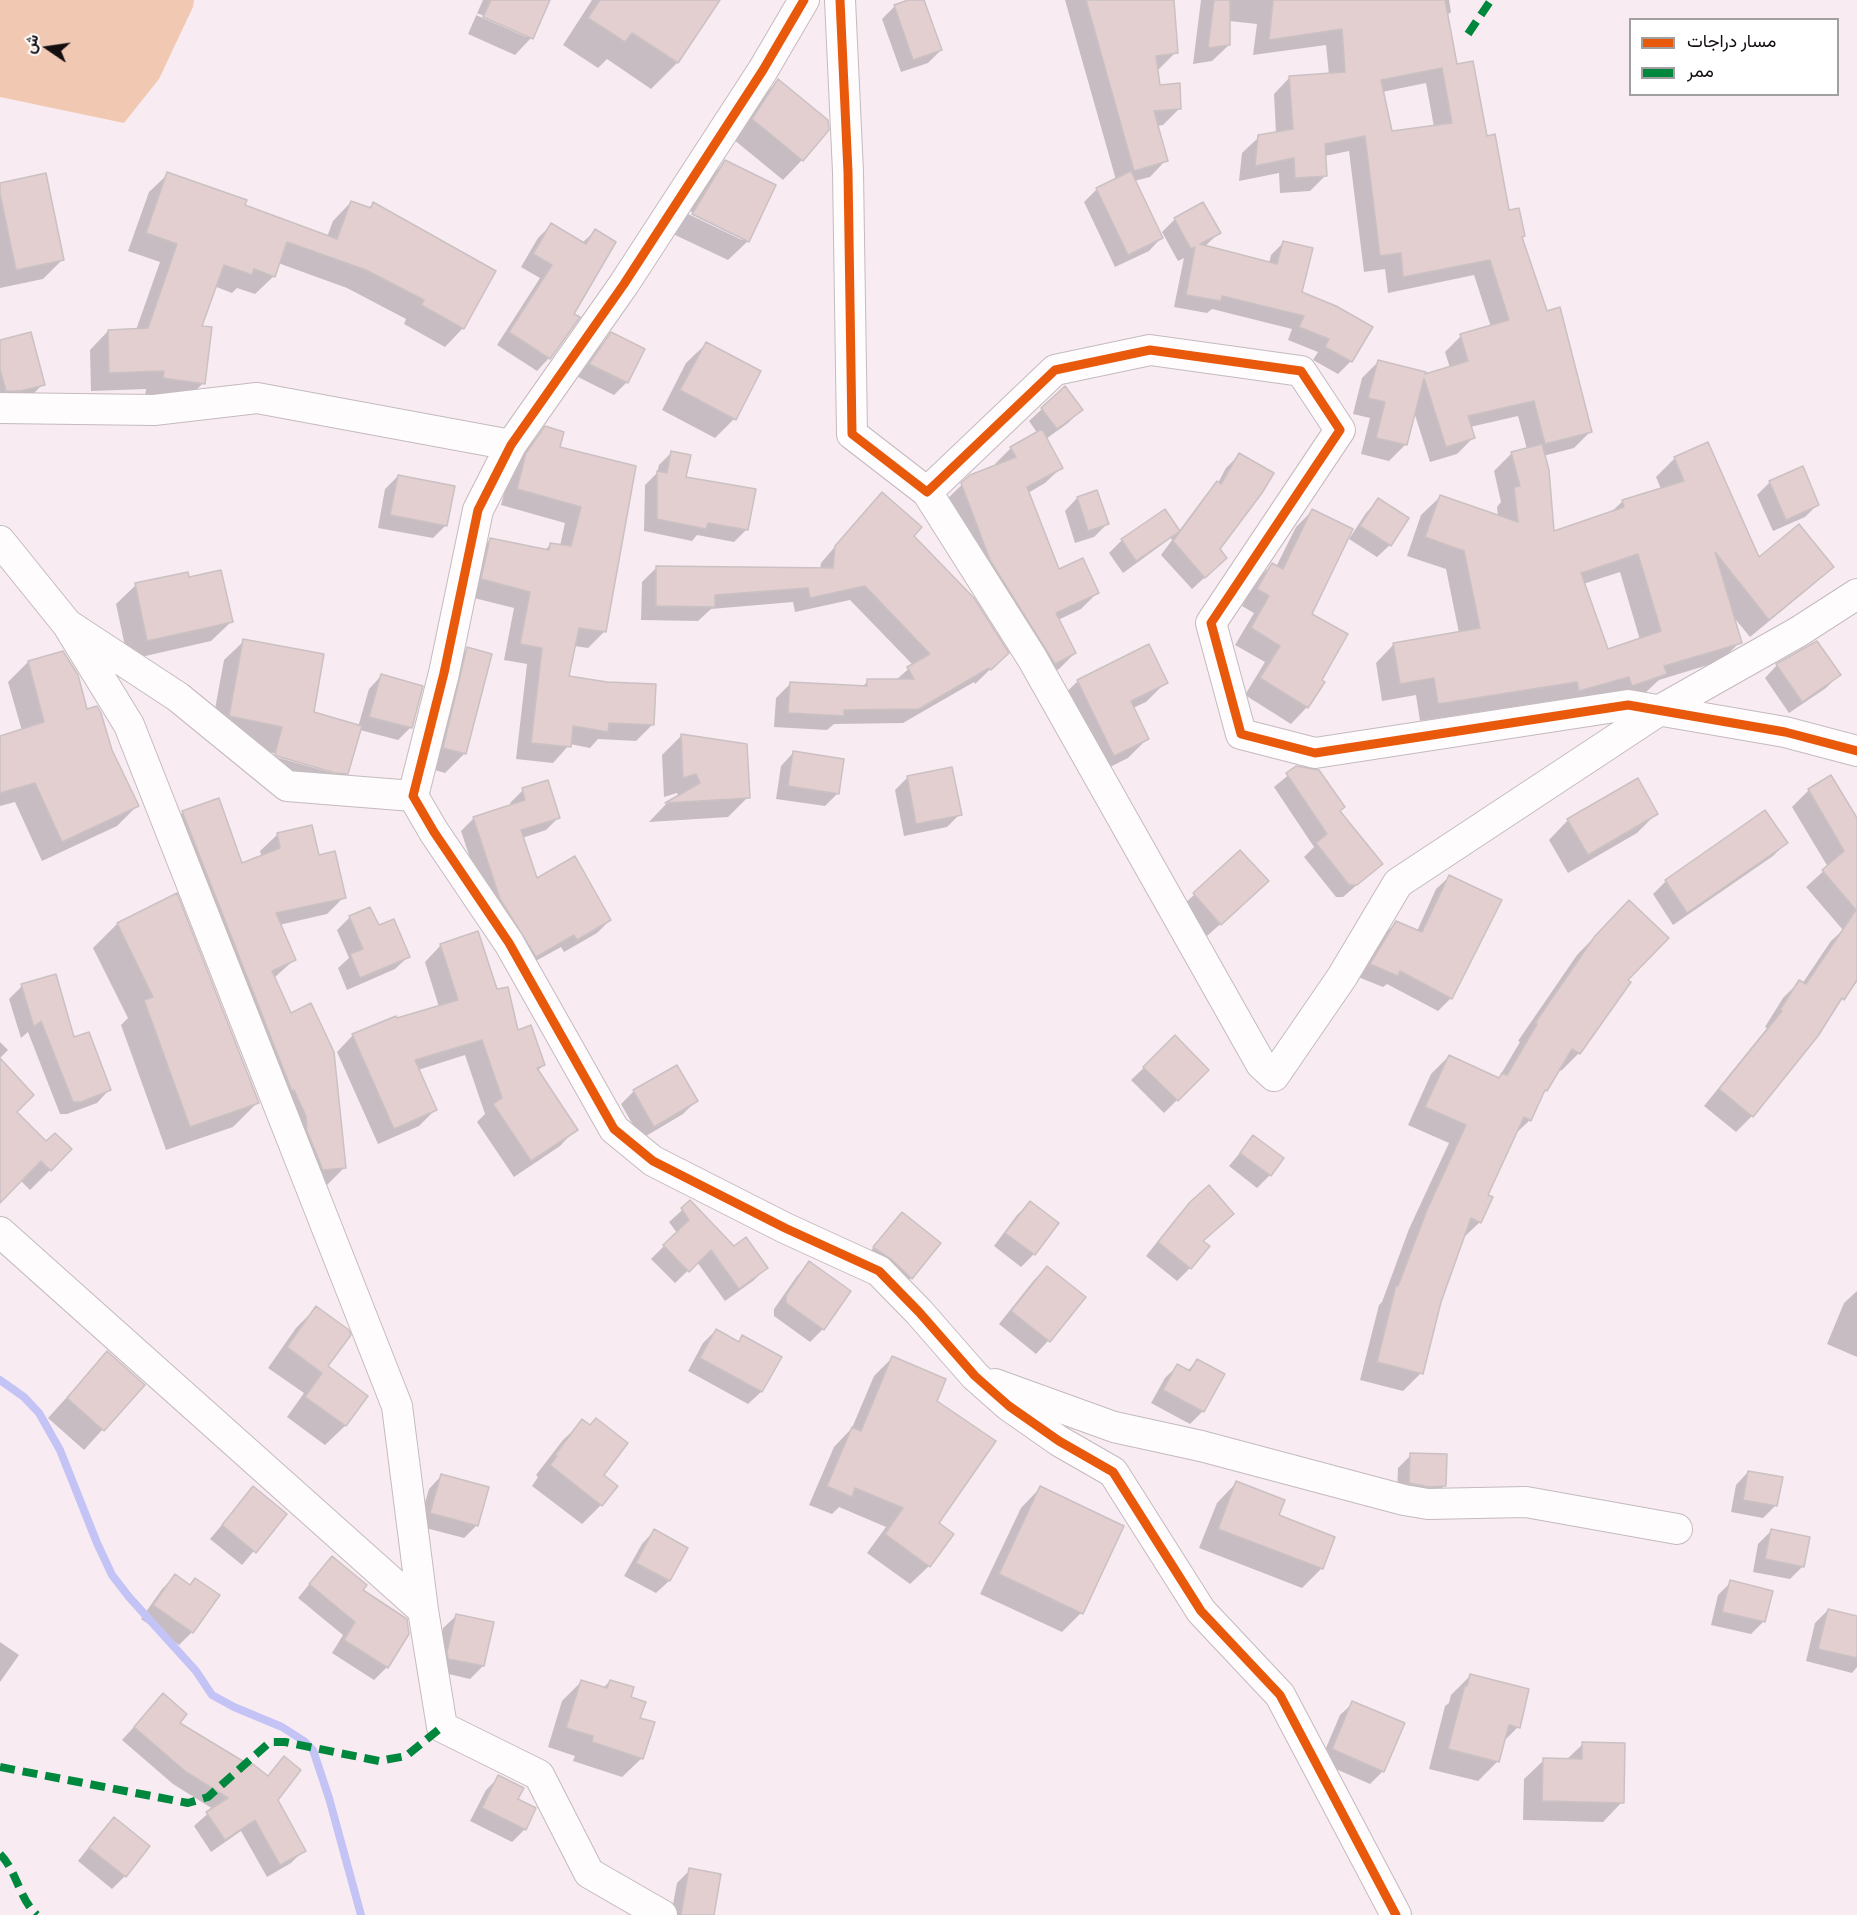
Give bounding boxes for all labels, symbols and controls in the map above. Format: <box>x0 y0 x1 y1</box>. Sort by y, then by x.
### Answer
north arrow <box>18 18 78 78</box>
legend <box>1629 18 1839 96</box>
text: مسار دراجات <box>1687 29 1776 51</box>
text: ش <box>19 32 41 55</box>
text: ممر <box>1687 59 1714 81</box>

